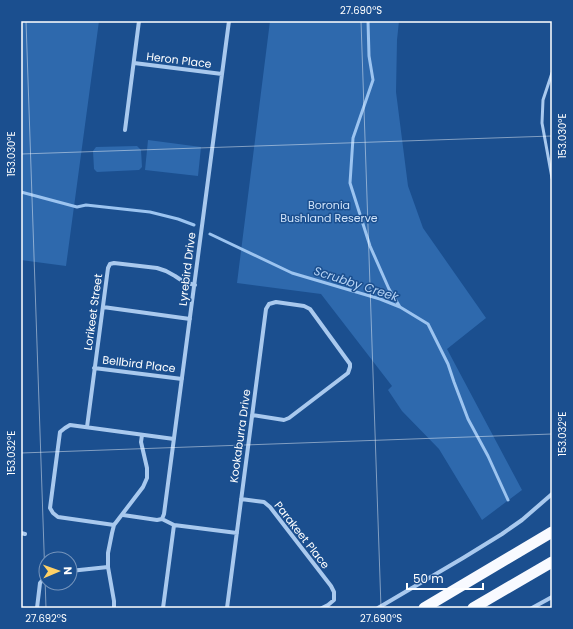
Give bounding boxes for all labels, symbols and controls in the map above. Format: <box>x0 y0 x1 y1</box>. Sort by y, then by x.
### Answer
text: 27.690°S <box>340 3 382 18</box>
street label: Heron Place <box>145 48 213 72</box>
text: 153.030°E <box>555 113 570 159</box>
text: 153.030°E <box>4 131 19 177</box>
park label: Boronia Bushland Reserve <box>280 197 378 226</box>
street label: Lyrebird Drive <box>175 231 199 307</box>
water label: Scrubby Creek <box>312 262 401 305</box>
street label: Lorikeet Street <box>80 273 106 351</box>
street label: Bellbird Place <box>101 352 177 376</box>
street label: Kookaburra Drive <box>226 388 255 484</box>
text: 153.032°E <box>555 412 570 456</box>
text: 153.032°E <box>4 431 19 475</box>
street label: Parakeet Place <box>271 498 334 572</box>
north arrow <box>38 551 78 591</box>
scale bar <box>407 565 483 591</box>
text: N <box>60 566 76 575</box>
text: 50 m <box>413 570 444 587</box>
text: 27.692°S <box>25 611 67 626</box>
text: 27.690°S <box>360 611 402 626</box>

